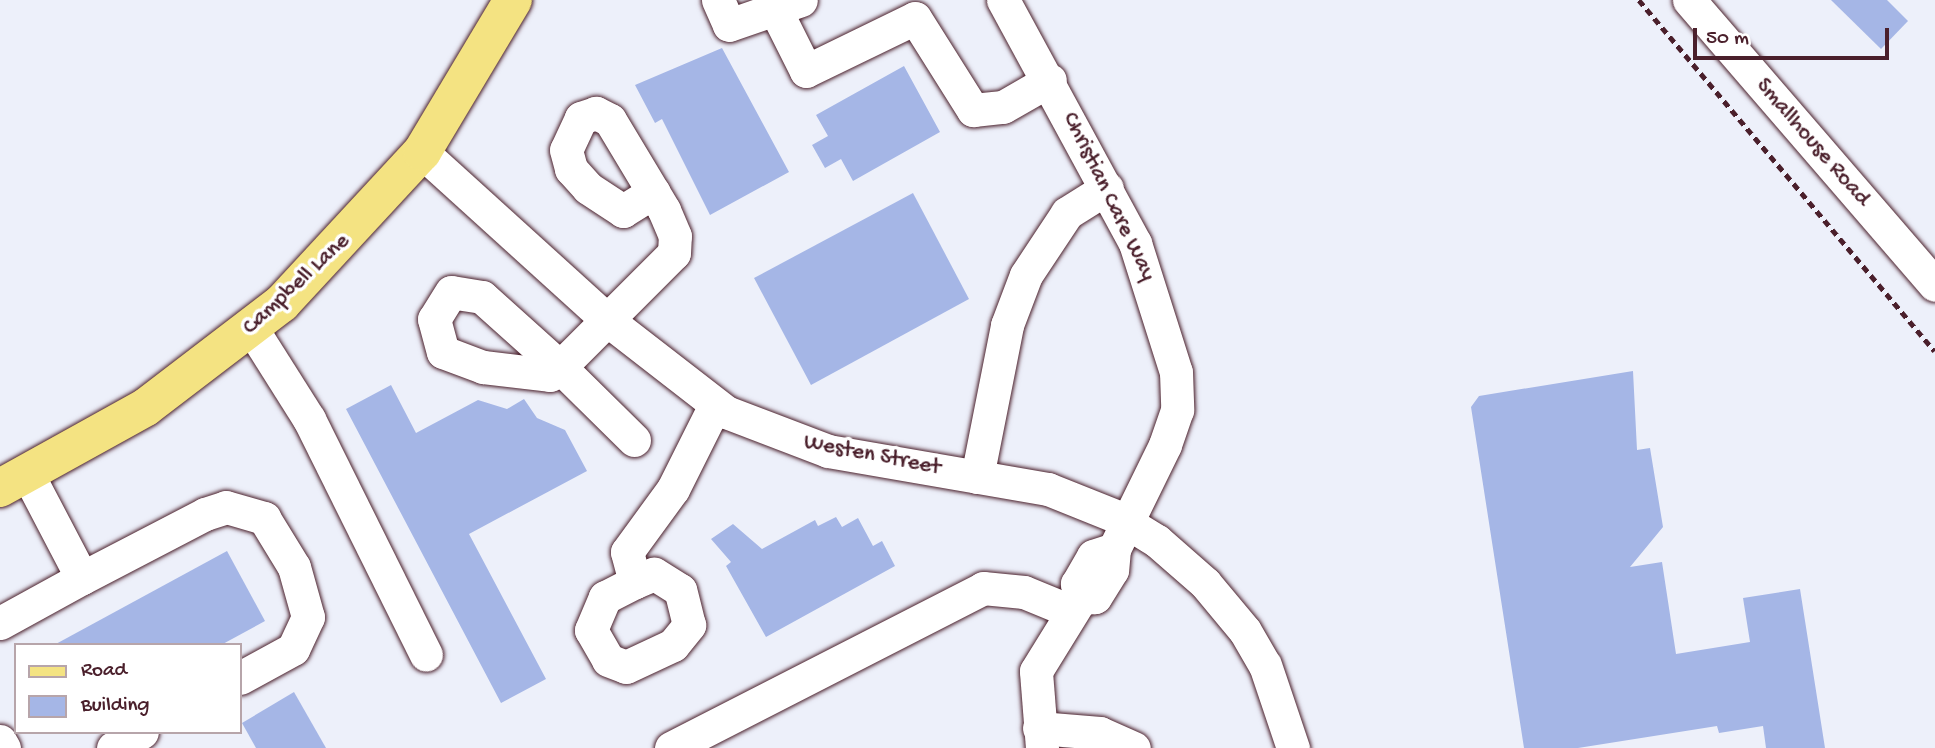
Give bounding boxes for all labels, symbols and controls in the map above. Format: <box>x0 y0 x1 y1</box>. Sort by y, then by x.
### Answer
scale bar <box>1697 14 1893 58</box>
text: 50 m <box>1706 27 1749 52</box>
street label: Smallhouse Road <box>1749 73 1875 213</box>
street label: Christian Care Way <box>1055 108 1161 286</box>
street label: Campbell Lane <box>238 228 356 342</box>
street label: Westen Street <box>801 429 943 483</box>
legend <box>14 643 242 734</box>
text: Road <box>81 659 127 684</box>
text: Building <box>81 694 150 719</box>

